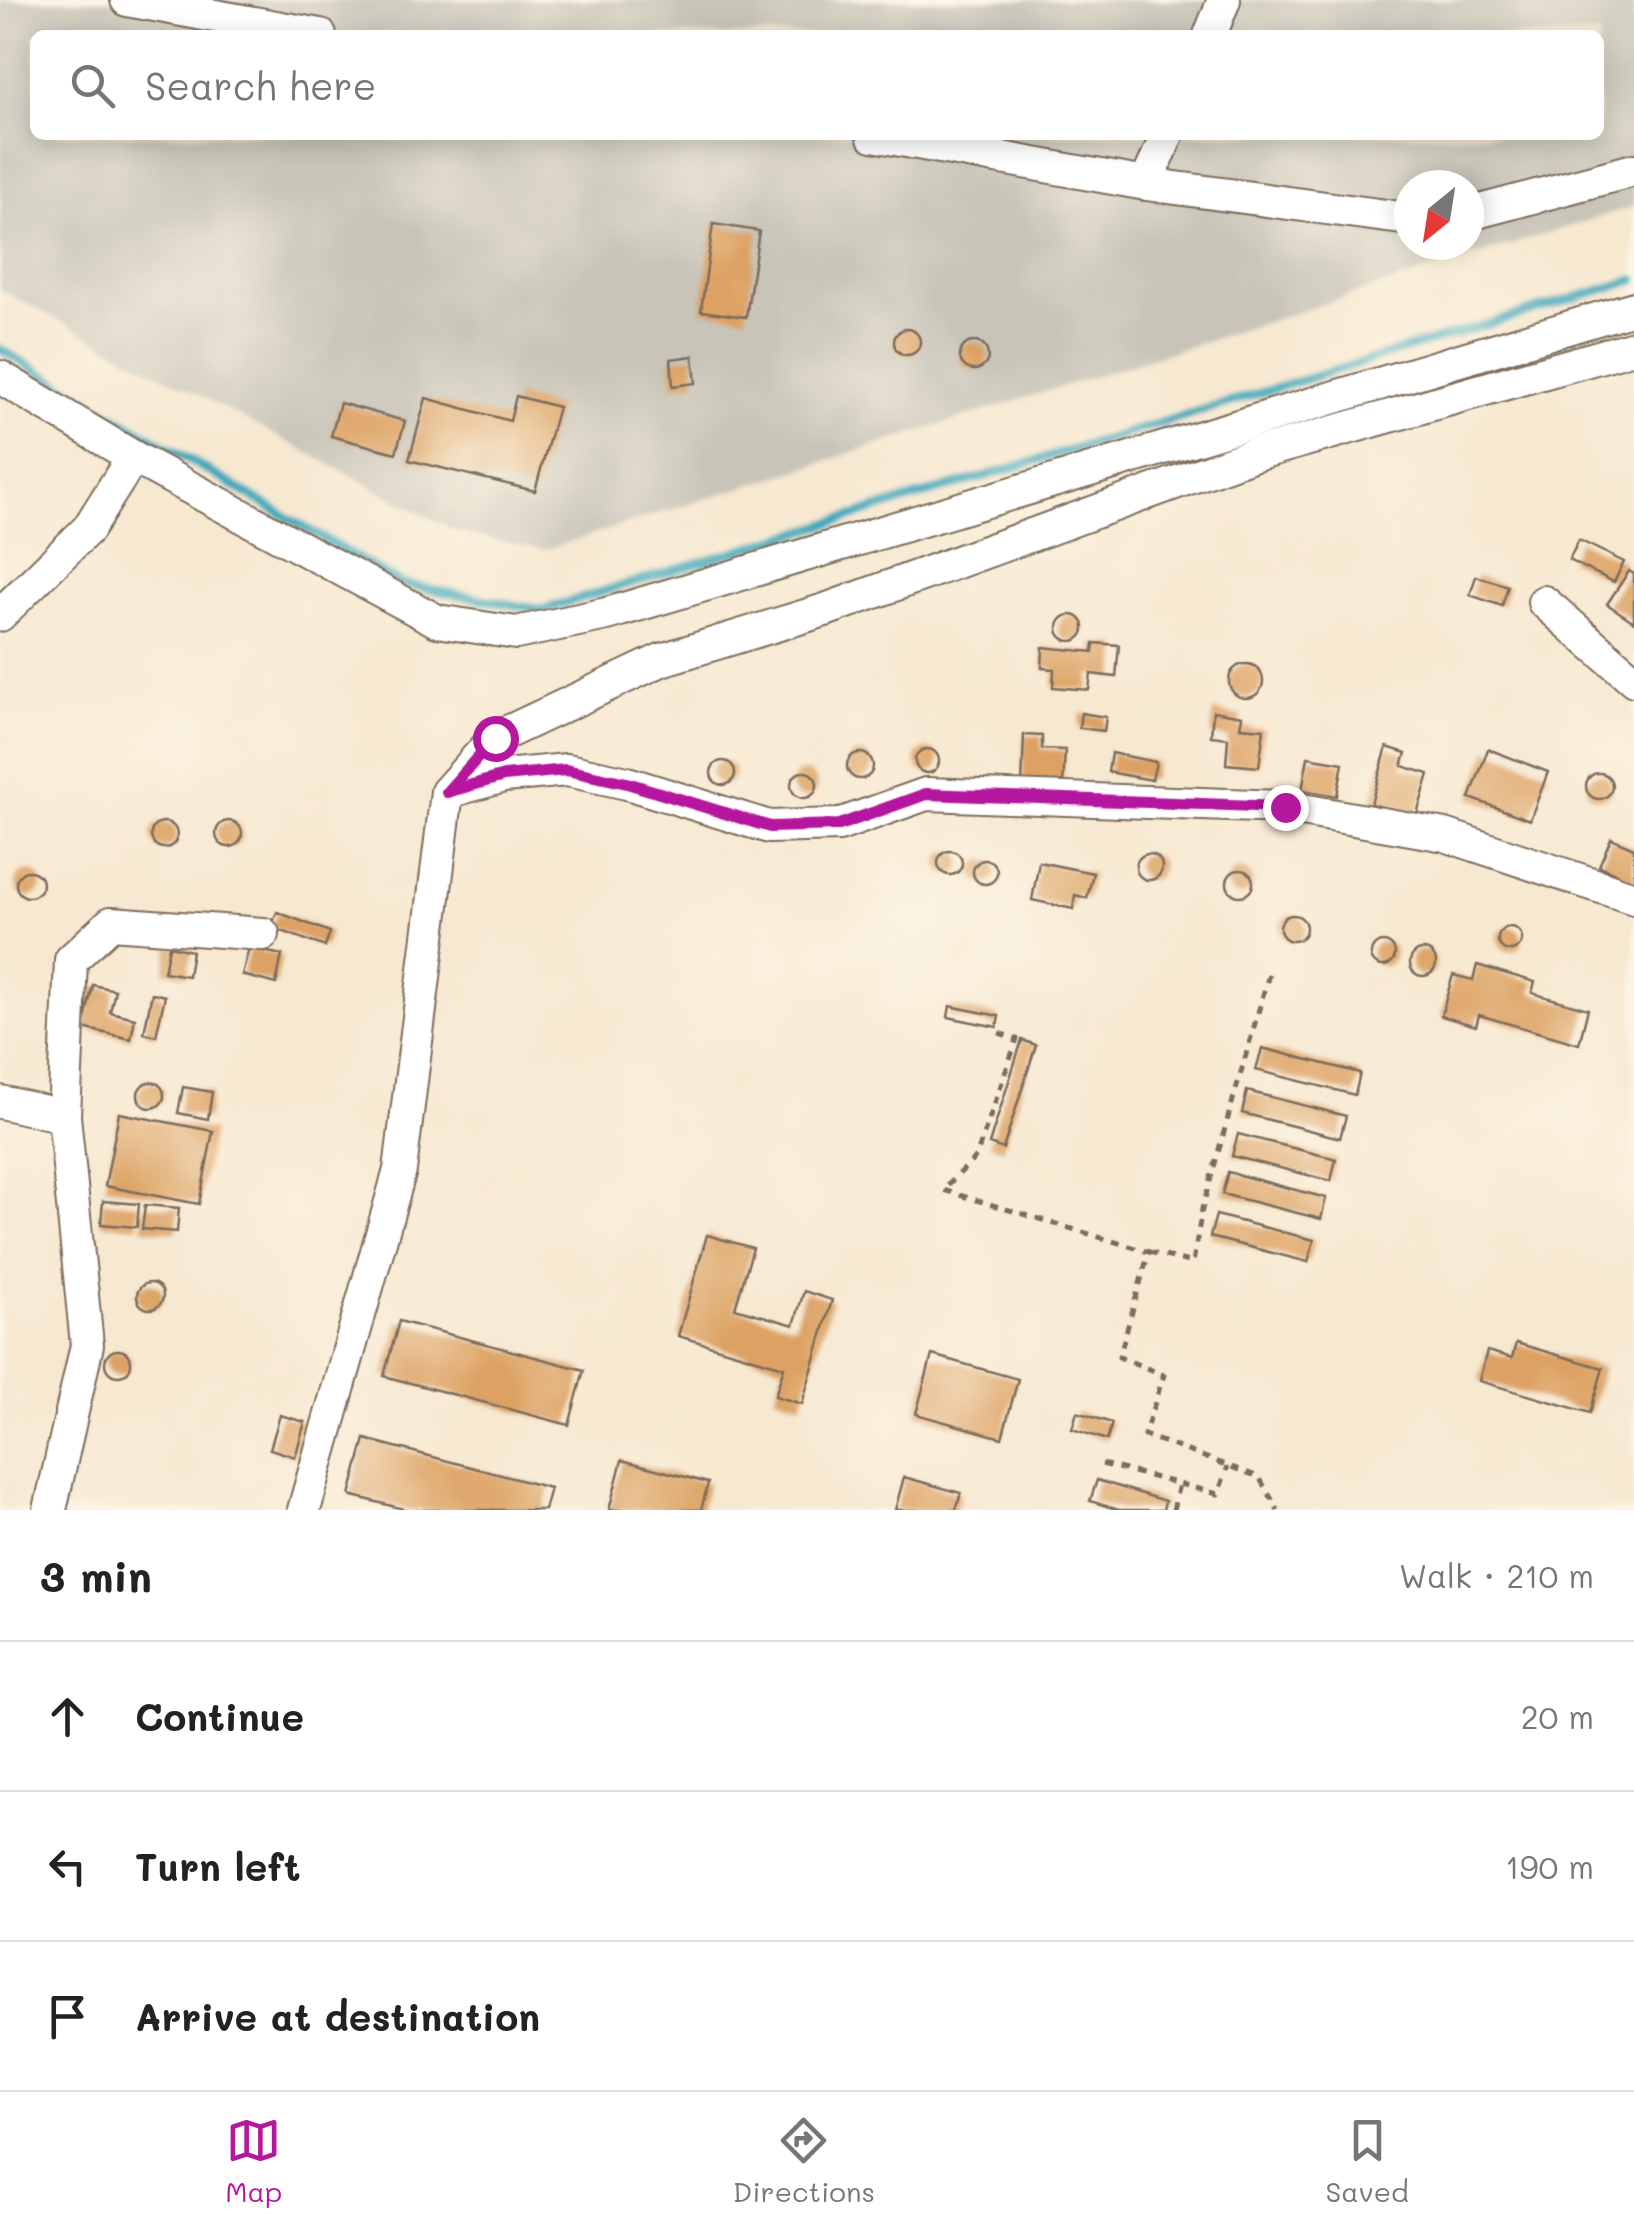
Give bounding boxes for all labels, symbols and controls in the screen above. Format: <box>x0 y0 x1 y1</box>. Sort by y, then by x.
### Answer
search box <box>30 30 1604 140</box>
icon: search <box>65 58 120 113</box>
text: Search here <box>145 60 376 110</box>
north arrow <box>1394 170 1484 260</box>
route start <box>473 716 519 762</box>
route end <box>1263 785 1309 831</box>
text: 3 min <box>40 1548 152 1603</box>
text: Walk · 210 m <box>1399 1554 1594 1596</box>
icon: ahead <box>40 1689 95 1744</box>
text: Continue <box>135 1691 304 1741</box>
text: 20 m <box>1521 1695 1594 1737</box>
icon: left <box>40 1839 95 1894</box>
text: Turn left <box>135 1841 301 1891</box>
text: 190 m <box>1505 1845 1594 1887</box>
icon: arrive <box>40 1989 95 2044</box>
text: Arrive at destination <box>135 1991 540 2041</box>
tab: Map <box>225 2113 282 2209</box>
tab: Directions <box>733 2113 875 2209</box>
tab: Saved <box>1326 2113 1409 2209</box>

